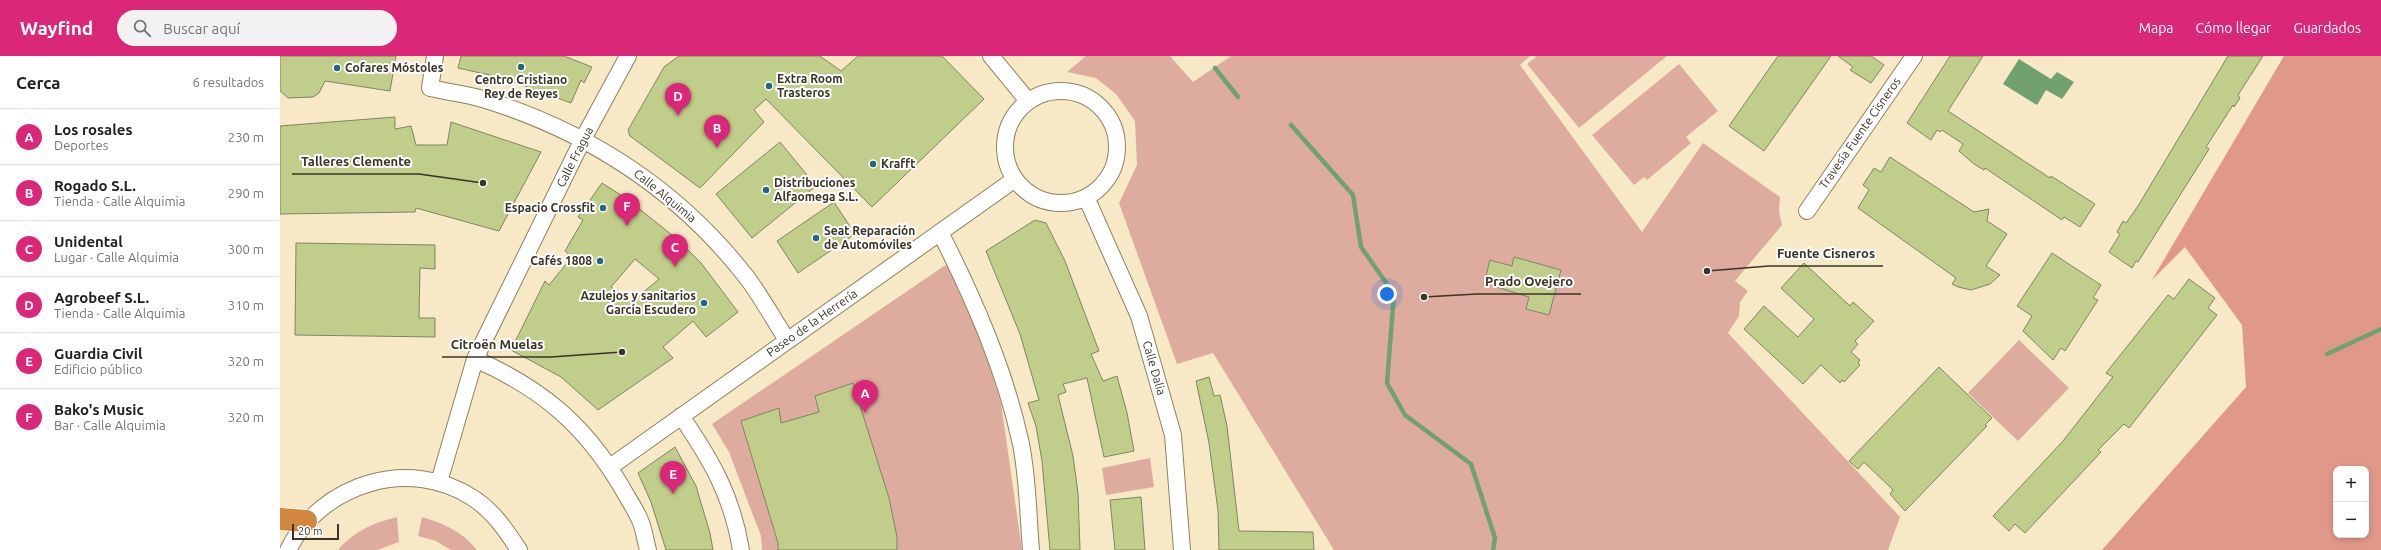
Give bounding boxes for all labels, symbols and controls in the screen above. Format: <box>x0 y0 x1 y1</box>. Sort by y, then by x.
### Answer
search box <box>117 10 397 46</box>
text: Wayfind <box>20 17 93 39</box>
icon: search <box>131 17 153 39</box>
text: Buscar aquí <box>163 20 240 37</box>
text: Mapa <box>2139 20 2174 36</box>
text: Cómo llegar <box>2196 20 2271 36</box>
text: Guardados <box>2293 20 2361 36</box>
place label: Cofares Móstoles <box>345 61 444 74</box>
marker: Centro Cristiano Rey de Reyes <box>516 62 526 72</box>
marker: Cofares Móstoles <box>332 63 342 73</box>
place label: Extra Room Trasteros <box>777 72 843 99</box>
text: Cerca <box>16 73 61 92</box>
place label: Centro Cristiano Rey de Reyes <box>475 73 567 100</box>
text: 6 resultados <box>193 75 264 89</box>
street label: Travesía Fuente Cisneros <box>1816 75 1903 191</box>
marker: Extra Room Trasteros <box>764 81 774 91</box>
pin: D <box>665 83 691 116</box>
pin: B <box>704 115 730 148</box>
text: Los rosales <box>54 121 132 138</box>
street label: Calle Fragua <box>554 124 595 189</box>
text: A <box>24 130 34 144</box>
text: 230 m <box>228 130 264 144</box>
text: Deportes <box>54 138 108 152</box>
callout: Talleres Clemente <box>292 149 419 174</box>
text: Talleres Clemente <box>301 154 411 168</box>
place label: Krafft <box>881 157 915 170</box>
marker: Krafft <box>868 159 878 169</box>
street label: Calle Alquimia <box>632 167 699 225</box>
place label: Distribuciones Alfaomega S.L. <box>774 176 858 203</box>
text: Rogado S.L. <box>54 177 136 194</box>
marker: Distribuciones Alfaomega S.L. <box>761 185 771 195</box>
text: B <box>25 186 33 200</box>
text: 290 m <box>228 186 264 200</box>
pin: F <box>614 193 640 226</box>
text: Tienda · Calle Alquimia <box>54 194 185 208</box>
place label: Espacio Crossfit <box>505 201 595 214</box>
marker: Espacio Crossfit <box>598 203 608 213</box>
place label: Seat Reparación de Automóviles <box>824 224 915 251</box>
text: Unidental <box>54 233 123 250</box>
marker: Seat Reparación de Automóviles <box>811 233 821 243</box>
pin: C <box>662 234 688 267</box>
callout: Fuente Cisneros <box>1769 241 1883 266</box>
text: C <box>25 242 33 256</box>
text: 300 m <box>228 242 264 256</box>
text: Fuente Cisneros <box>1777 246 1875 260</box>
text: Lugar · Calle Alquimia <box>54 250 179 264</box>
place label: Cafés 1808 <box>530 254 592 267</box>
marker: Cafés 1808 <box>595 256 605 266</box>
callout: Prado Ovejero <box>1477 269 1581 294</box>
text: Prado Ovejero <box>1485 274 1573 288</box>
your location <box>1377 284 1397 304</box>
street label: Paseo de la Herrería <box>764 286 860 359</box>
text: Agrobeef S.L. <box>54 289 149 306</box>
place label: Azulejos y sanitarios García Escudero <box>580 289 696 316</box>
text: D <box>24 298 34 312</box>
text: 310 m <box>228 298 264 312</box>
marker: Azulejos y sanitarios García Escudero <box>699 298 709 308</box>
text: Tienda · Calle Alquimia <box>54 306 185 320</box>
callout: Citroën Muelas <box>442 332 551 357</box>
text: Citroën Muelas <box>451 337 543 351</box>
street label: Calle Dalia <box>1141 339 1168 397</box>
text: Guardia Civil <box>54 345 143 362</box>
text: E <box>25 354 33 368</box>
text: 320 m <box>228 354 264 368</box>
text: Edificio público <box>54 362 143 376</box>
pin: A <box>852 380 878 413</box>
text: Bako's Music <box>54 401 144 418</box>
text: F <box>25 410 33 424</box>
text: 320 m <box>228 410 264 424</box>
text: Bar · Calle Alquimia <box>54 418 166 432</box>
pin: E <box>660 461 686 494</box>
map controls <box>2333 466 2369 538</box>
button: + <box>2333 466 2369 502</box>
button: − <box>2333 502 2369 538</box>
scale bar <box>292 522 339 541</box>
text: 20 m <box>298 525 322 537</box>

